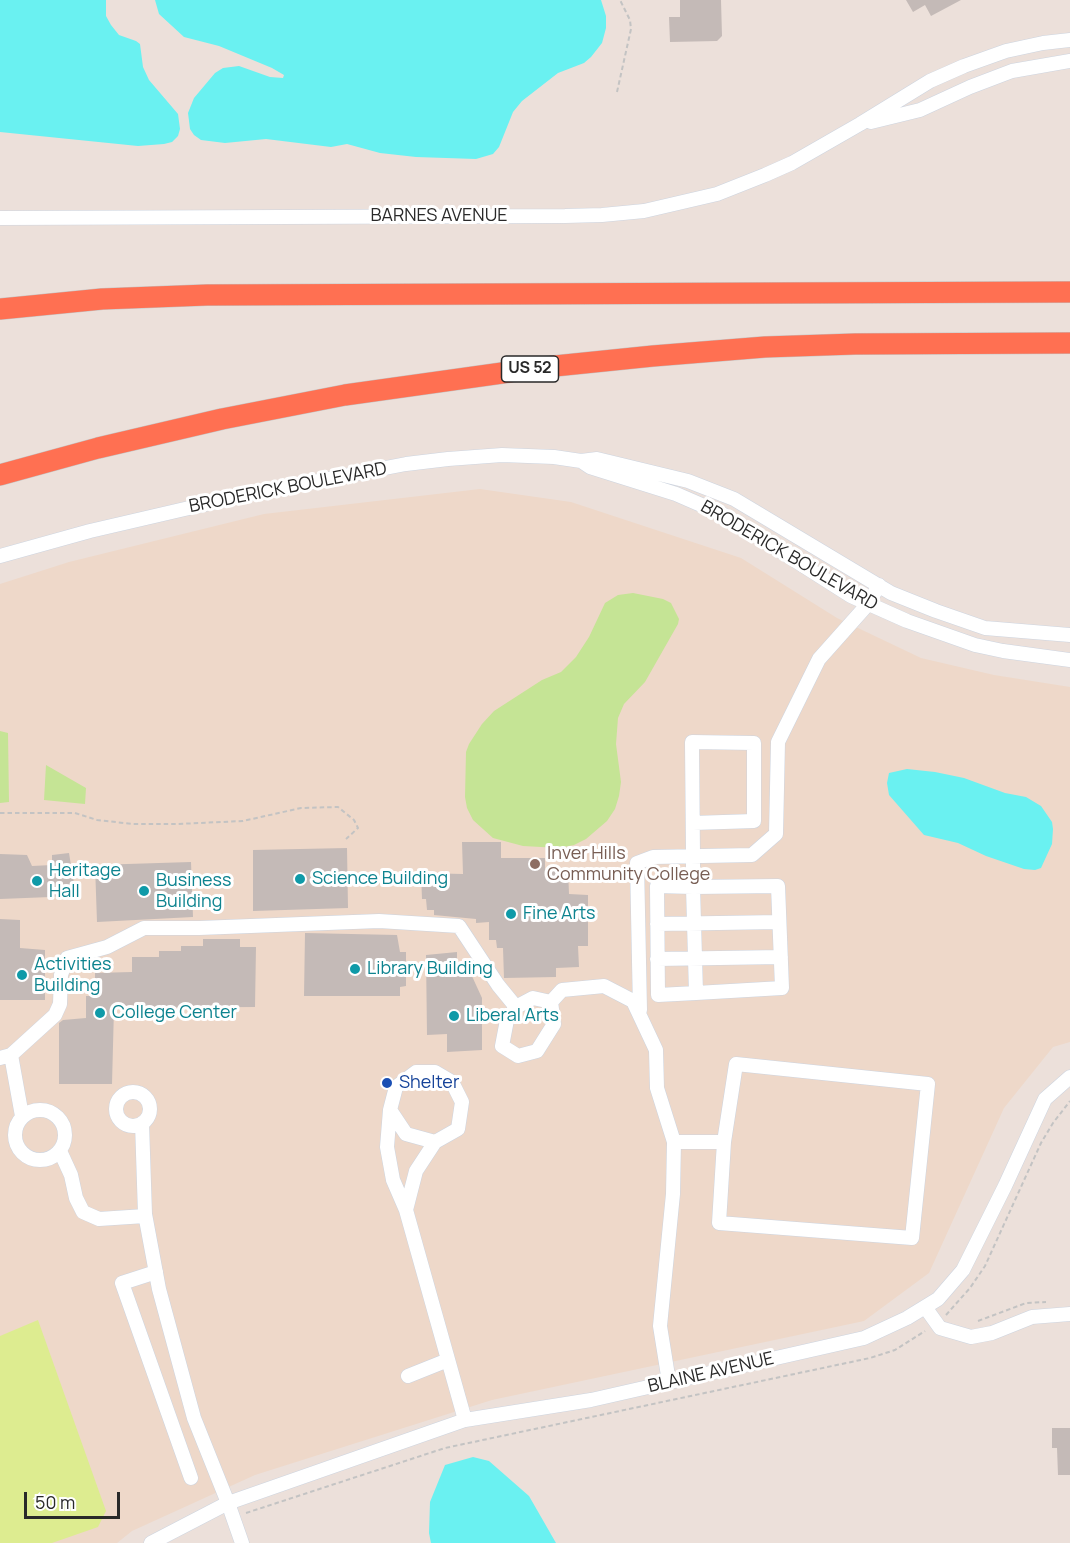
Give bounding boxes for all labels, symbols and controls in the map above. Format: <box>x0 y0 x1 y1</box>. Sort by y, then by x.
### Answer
street label: BARNES AVENUE <box>370 205 508 227</box>
road number: US 52 <box>502 356 558 382</box>
street label: BRODERICK BOULEVARD <box>187 458 389 518</box>
street label: BRODERICK BOULEVARD <box>697 496 881 616</box>
place label: Inver Hills Community College <box>547 843 710 886</box>
marker: Inver Hills Community College <box>528 857 542 871</box>
place label: Heritage Hall <box>49 860 121 902</box>
place label: Science Building <box>312 868 448 890</box>
place label: Business Building <box>156 870 231 912</box>
marker: Science Building <box>293 872 307 886</box>
marker: Heritage Hall <box>30 874 44 888</box>
marker: Business Building <box>137 884 151 898</box>
place label: Fine Arts <box>523 903 596 925</box>
marker: Fine Arts <box>504 907 518 921</box>
place label: Activities Building <box>34 954 112 996</box>
place label: Library Building <box>367 958 493 980</box>
marker: Library Building <box>348 962 362 976</box>
marker: Activities Building <box>15 968 29 982</box>
place label: College Center <box>112 1002 237 1024</box>
place label: Liberal Arts <box>466 1005 559 1027</box>
marker: College Center <box>93 1006 107 1020</box>
marker: Liberal Arts <box>447 1009 461 1023</box>
place label: Shelter <box>399 1072 459 1094</box>
marker: Shelter <box>380 1076 394 1090</box>
street label: BLAINE AVENUE <box>646 1348 776 1398</box>
scale bar <box>27 1480 123 1518</box>
text: 50 m <box>35 1490 75 1514</box>

